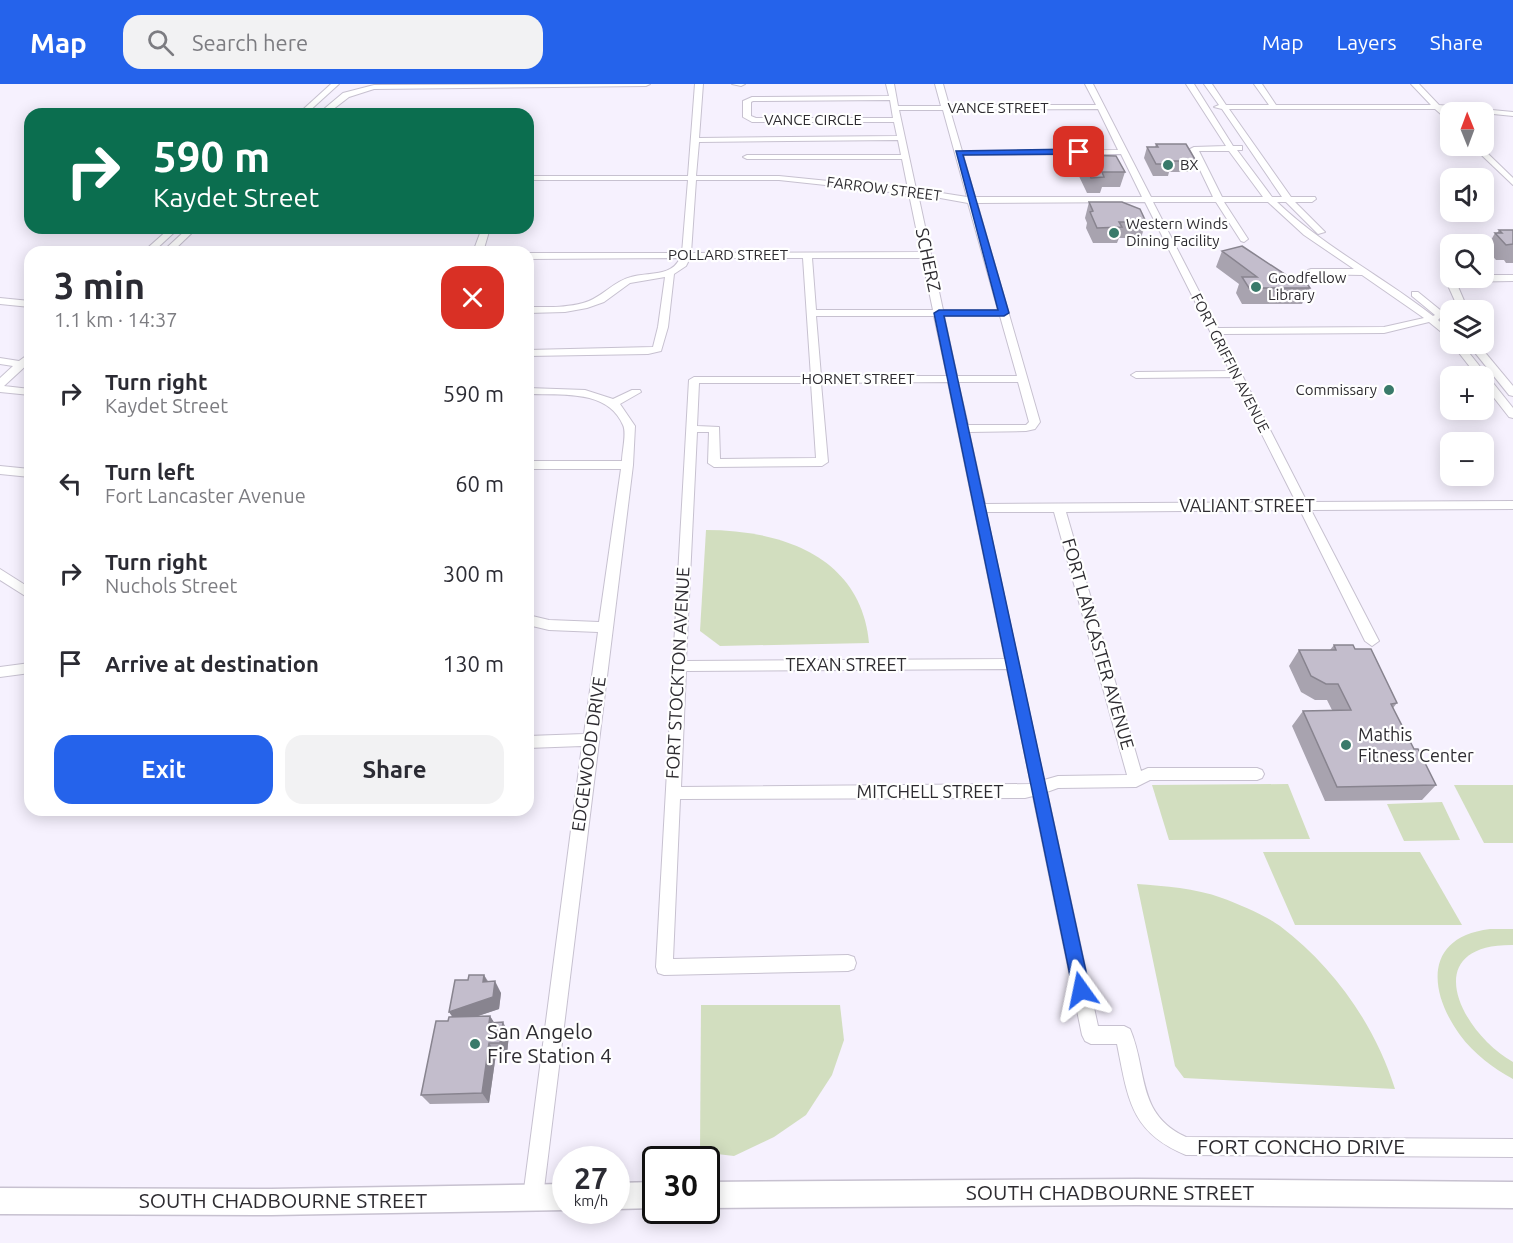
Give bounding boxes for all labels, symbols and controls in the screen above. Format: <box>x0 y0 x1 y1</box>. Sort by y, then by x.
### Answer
search box <box>123 15 543 69</box>
icon: search <box>144 26 177 59</box>
text: Map <box>30 27 87 58</box>
text: Search here <box>192 30 308 55</box>
text: Map <box>1262 30 1303 54</box>
text: Layers <box>1336 30 1397 54</box>
text: Share <box>1430 30 1483 54</box>
street label: VANCE STREET <box>948 99 1049 116</box>
north arrow <box>1440 102 1494 156</box>
map controls <box>1440 102 1494 486</box>
street label: VANCE CIRCLE <box>764 111 862 128</box>
pin <box>1053 126 1104 177</box>
icon: right <box>54 132 132 210</box>
text: 590 m <box>153 133 270 180</box>
icon: arrive <box>1062 135 1095 168</box>
place label: BX <box>1180 156 1199 173</box>
marker: BX <box>1161 158 1175 172</box>
button: sound <box>1440 168 1494 222</box>
street label: FARROW STREET <box>826 173 943 204</box>
text: Kaydet Street <box>153 182 319 212</box>
place label: Western Winds Dining Facility <box>1126 215 1228 249</box>
street label: SCHERZ <box>912 226 945 294</box>
marker: Western Winds Dining Facility <box>1107 226 1121 240</box>
button: search <box>1440 234 1494 288</box>
street label: POLLARD STREET <box>668 246 789 263</box>
text: 3 min <box>54 265 145 306</box>
button: close <box>441 266 504 329</box>
place label: Goodfellow Library <box>1268 269 1347 303</box>
marker: Goodfellow Library <box>1249 280 1263 294</box>
street label: FORT GRIFFIN AVENUE <box>1188 290 1273 435</box>
button: layers <box>1440 300 1494 354</box>
text: 1.1 km · 14:37 <box>54 308 178 331</box>
button: + <box>1440 366 1494 420</box>
text: Turn right <box>105 369 207 394</box>
street label: HORNET STREET <box>801 370 915 387</box>
icon: right <box>54 377 87 410</box>
text: 590 m <box>443 381 504 406</box>
place label: Commissary <box>1296 381 1377 398</box>
marker: Commissary <box>1382 383 1396 397</box>
text: Kaydet Street <box>105 394 228 417</box>
button: − <box>1440 432 1494 486</box>
text: Turn left <box>105 459 195 484</box>
icon: left <box>54 467 87 500</box>
text: 60 m <box>455 471 504 496</box>
text: Fort Lancaster Avenue <box>105 484 306 507</box>
street label: VALIANT STREET <box>1179 495 1315 515</box>
street label: FORT LANCASTER AVENUE <box>1059 536 1139 752</box>
text: Turn right <box>105 549 207 574</box>
icon: right <box>54 557 87 590</box>
text: 300 m <box>443 561 504 586</box>
street label: FORT STOCKTON AVENUE <box>661 566 693 779</box>
text: Nuchols Street <box>105 574 237 597</box>
icon: arrive <box>54 647 87 680</box>
text: Arrive at destination <box>105 651 319 676</box>
text: 130 m <box>443 651 504 676</box>
street label: TEXAN STREET <box>785 654 907 674</box>
street label: EDGEWOOD DRIVE <box>567 675 609 833</box>
place label: Mathis Fitness Center <box>1358 724 1474 765</box>
button: Exit <box>54 735 273 804</box>
button: Share <box>285 735 504 804</box>
marker: Mathis Fitness Center <box>1339 738 1353 752</box>
street label: MITCHELL STREET <box>857 781 1003 801</box>
position arrow <box>1049 958 1113 1022</box>
place label: San Angelo Fire Station 4 <box>487 1019 612 1067</box>
marker: San Angelo Fire Station 4 <box>468 1037 482 1051</box>
street label: FORT CONCHO DRIVE <box>1197 1134 1405 1158</box>
speed limit sign: 30 <box>642 1146 720 1224</box>
text: 27 <box>574 1161 608 1195</box>
street label: SOUTH CHADBOURNE STREET <box>966 1180 1255 1204</box>
street label: SOUTH CHADBOURNE STREET <box>139 1188 428 1212</box>
text: km/h <box>574 1192 608 1209</box>

